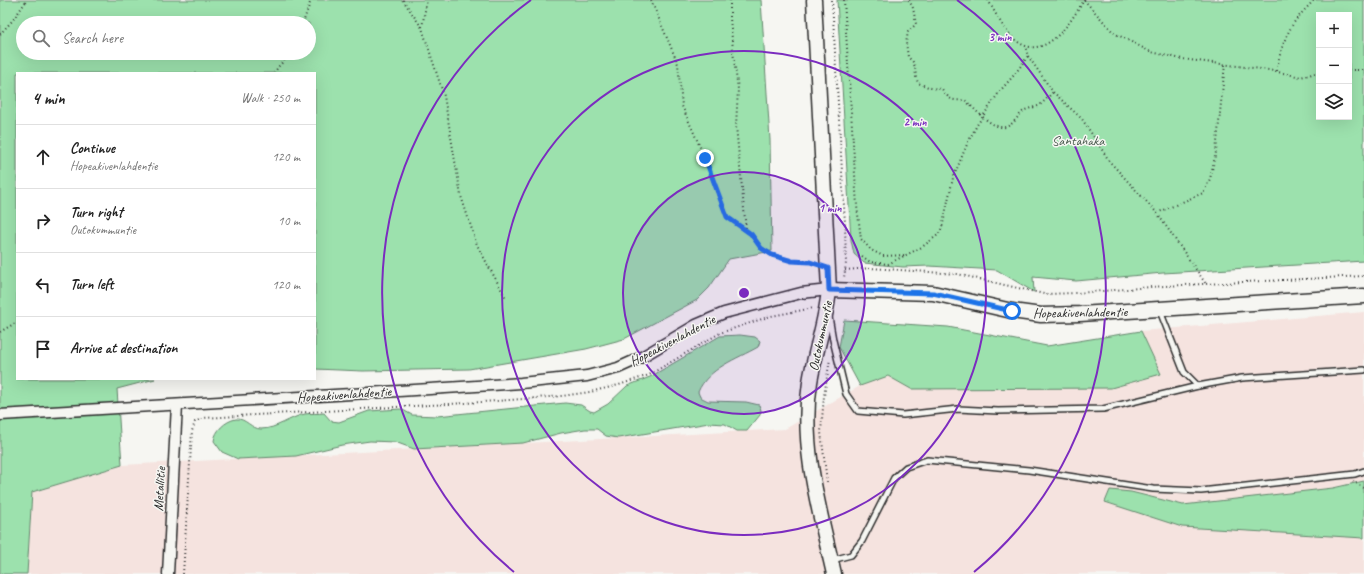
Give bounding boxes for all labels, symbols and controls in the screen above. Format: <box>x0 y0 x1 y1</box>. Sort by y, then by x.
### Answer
map controls <box>1316 12 1352 120</box>
button: + <box>1316 12 1352 48</box>
search box <box>16 16 316 60</box>
icon: search <box>30 27 52 49</box>
text: Search here <box>62 29 123 48</box>
text: 3 min <box>989 29 1012 45</box>
button: − <box>1316 48 1352 84</box>
button: layers <box>1316 84 1352 120</box>
text: 4 min <box>32 88 65 109</box>
text: Walk · 250 m <box>241 90 300 106</box>
text: 2 min <box>904 114 927 130</box>
park label: Santahaka <box>1052 132 1105 149</box>
text: Continue <box>70 139 115 158</box>
icon: ahead <box>32 146 54 168</box>
text: 120 m <box>272 149 300 165</box>
route end <box>696 149 714 167</box>
text: Hopeakivenlahdentie <box>70 158 158 174</box>
text: 1 min <box>819 200 842 216</box>
text: Turn right <box>70 203 123 222</box>
icon: right <box>32 210 54 232</box>
text: 10 m <box>278 213 300 229</box>
text: Outokummuntie <box>70 222 136 238</box>
icon: left <box>32 274 54 296</box>
text: Turn left <box>70 275 113 294</box>
text: 120 m <box>272 277 300 293</box>
centre of rings <box>737 286 751 300</box>
street label: Outokummuntie <box>805 298 836 373</box>
route start <box>1003 302 1021 320</box>
street label: Hopeakivenlahdentie <box>1033 303 1129 322</box>
street label: Hopeakivenlahdentie <box>627 310 719 370</box>
icon: arrive <box>32 338 54 360</box>
text: Arrive at destination <box>70 339 177 358</box>
street label: Hopeakivenlahdentie <box>296 383 393 406</box>
street label: Metallitie <box>150 465 169 511</box>

